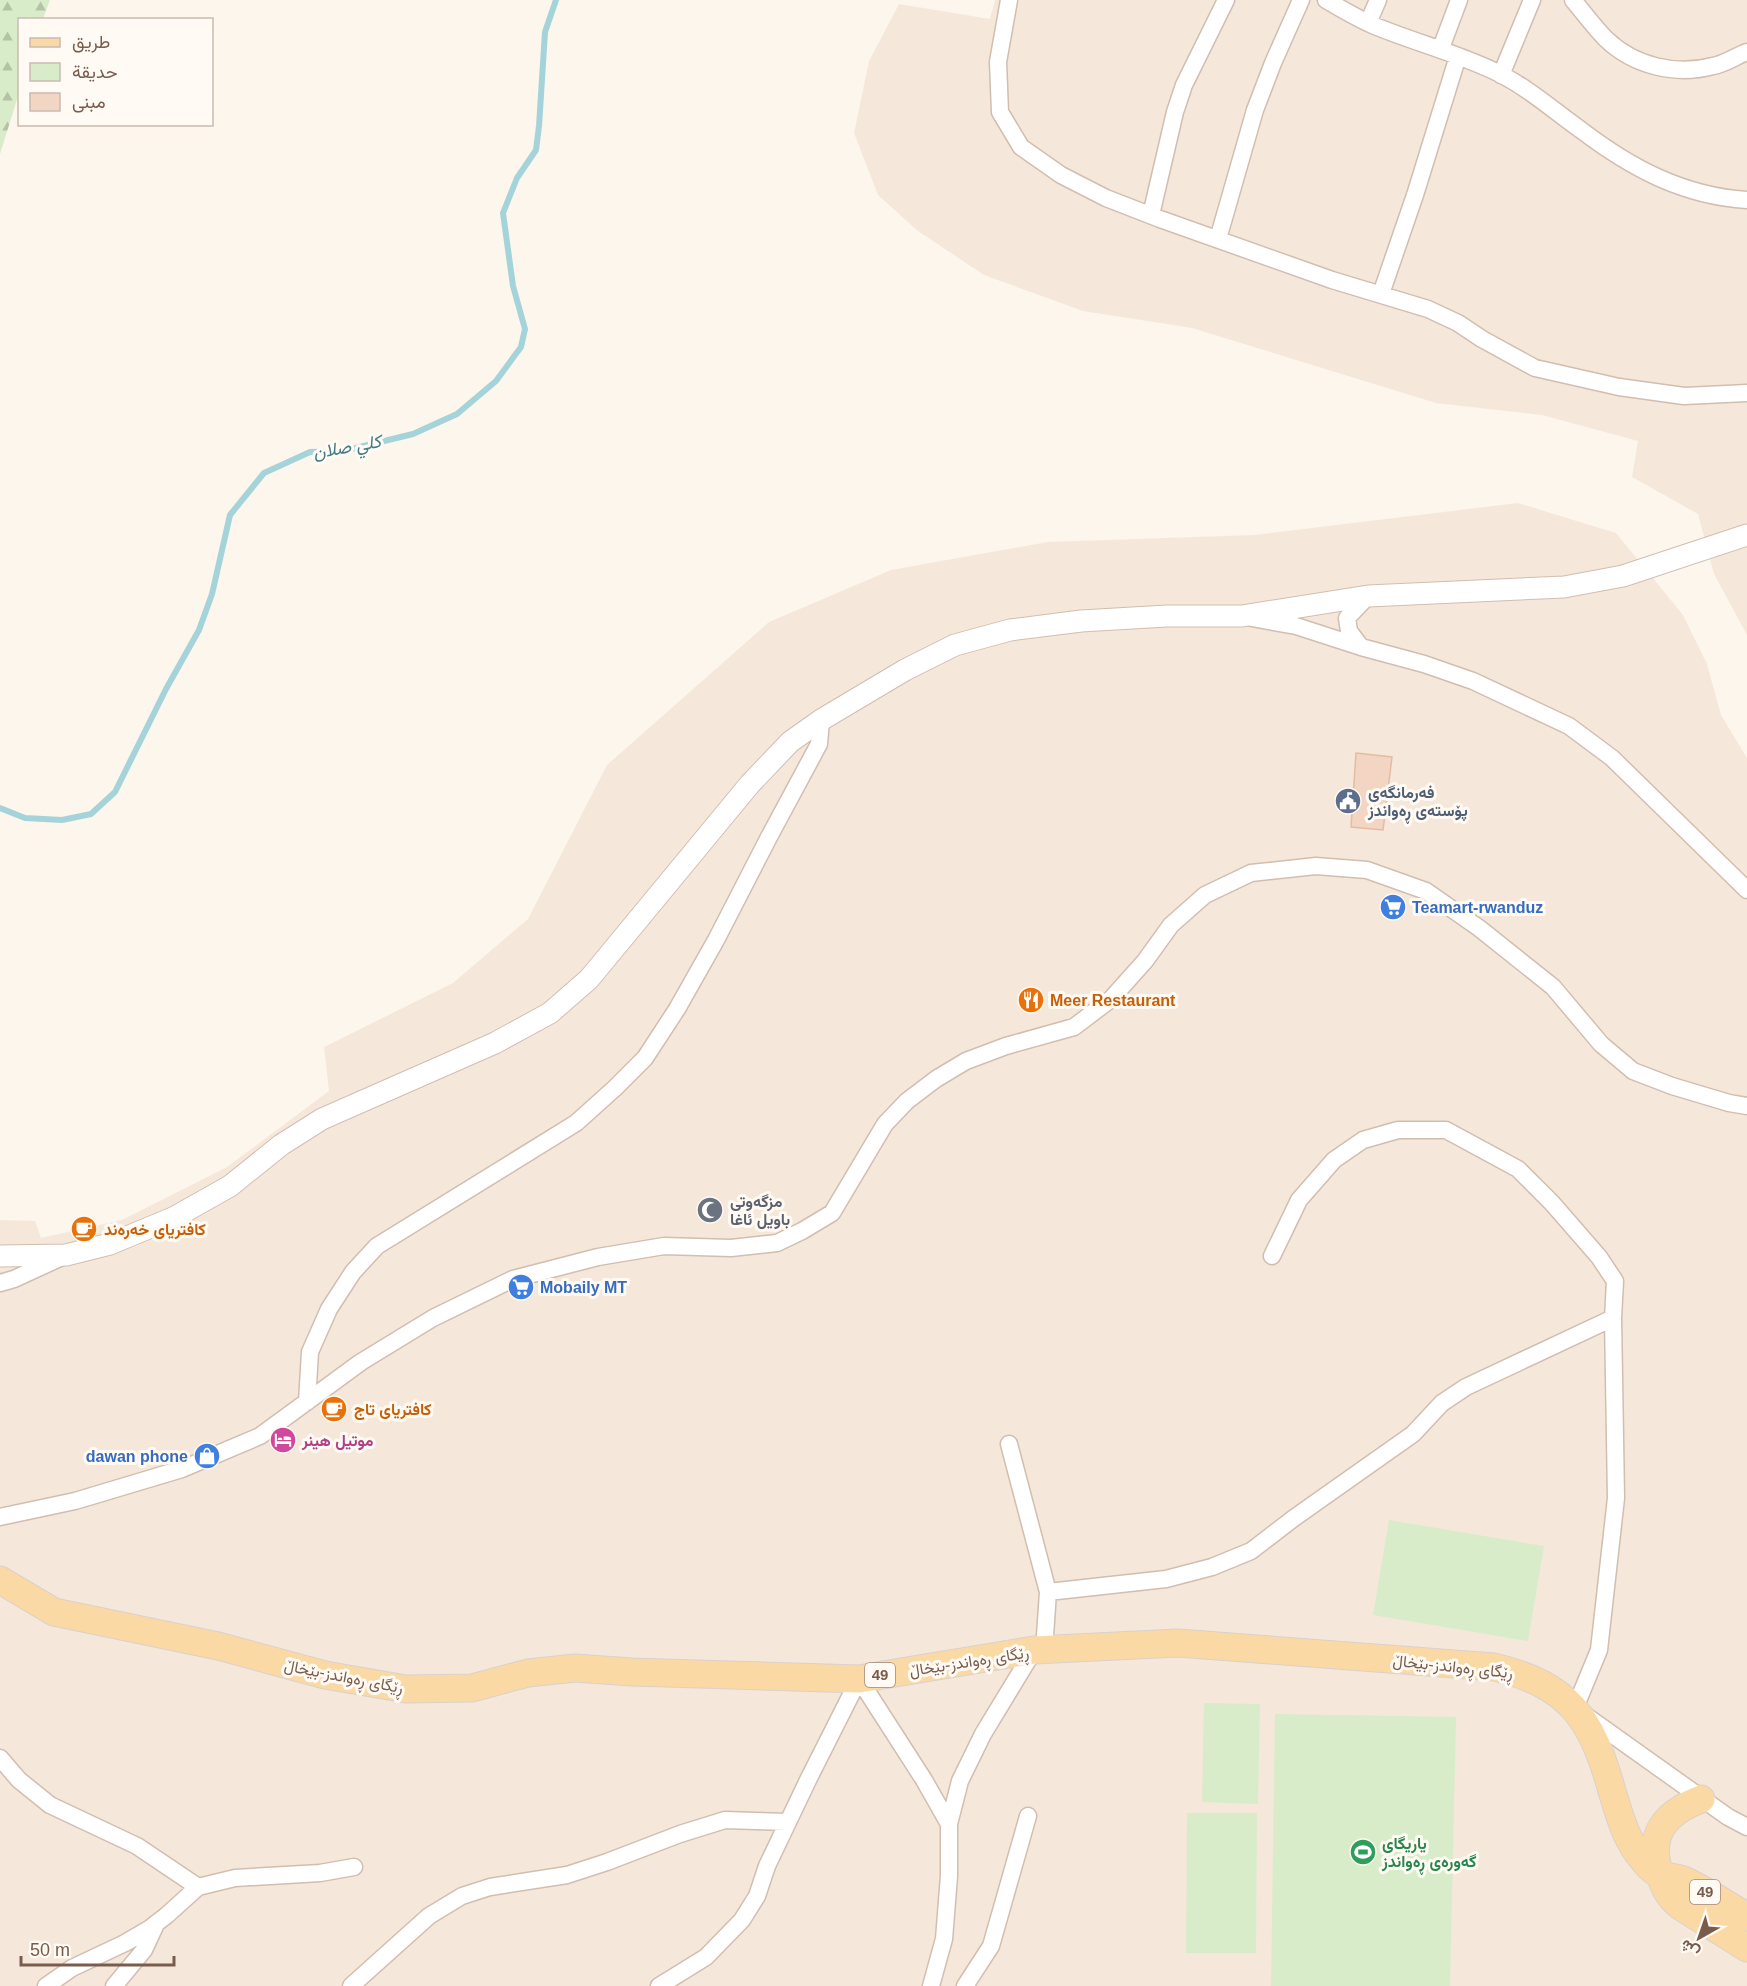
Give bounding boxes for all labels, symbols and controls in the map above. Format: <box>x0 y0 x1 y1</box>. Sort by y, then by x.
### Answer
legend <box>18 18 213 126</box>
text: طريق <box>72 32 110 53</box>
text: حديقة <box>72 62 118 82</box>
text: مبنى <box>72 92 106 113</box>
water label: كلي صلان <box>312 431 386 468</box>
place label: فەرمانگەی پۆستەی ڕەواندز <box>1367 784 1468 824</box>
public building icon: فەرمانگەی پۆستەی ڕەواندز <box>1333 786 1363 816</box>
supermarket icon: Teamart-rwanduz <box>1378 892 1408 922</box>
place label: Teamart-rwanduz <box>1412 899 1543 916</box>
restaurant icon: Meer Restaurant <box>1016 985 1046 1015</box>
place label: Meer Restaurant <box>1050 992 1176 1009</box>
place label: مزگەوتی باویل ئاغا <box>730 1193 790 1230</box>
mosque icon: مزگەوتی باویل ئاغا <box>695 1195 725 1225</box>
cafe icon: کافتریای خەرەند <box>69 1214 99 1244</box>
place label: کافتریای خەرەند <box>104 1221 206 1240</box>
supermarket icon: Mobaily MT <box>506 1272 536 1302</box>
place label: Mobaily MT <box>540 1279 627 1296</box>
cafe icon: کافتریای تاج <box>319 1394 349 1424</box>
place label: کافتریای تاج <box>354 1401 432 1420</box>
hotel icon: موتيل هينر <box>268 1425 298 1455</box>
place label: موتيل هينر <box>301 1432 374 1451</box>
shop icon: dawan phone <box>192 1441 222 1471</box>
place label: dawan phone <box>86 1448 188 1465</box>
street label: ڕێگای ڕەواندز-بێخاڵ <box>908 1644 1031 1683</box>
street label: ڕێگای ڕەواندز-بێخاڵ <box>1392 1652 1514 1685</box>
street label: ڕێگای ڕەواندز-بێخاڵ <box>282 1657 405 1700</box>
road number: 49 <box>865 1663 895 1687</box>
place label: یاریگای گەورەی ڕەواندز <box>1381 1835 1477 1875</box>
sports icon: یاریگای گەورەی ڕەواندز <box>1348 1837 1378 1867</box>
road number: 49 <box>1690 1880 1720 1904</box>
north arrow <box>1669 1908 1729 1968</box>
scale bar <box>21 1929 174 1967</box>
text: ش <box>1677 1936 1703 1962</box>
text: 50 m <box>30 1940 70 1960</box>

